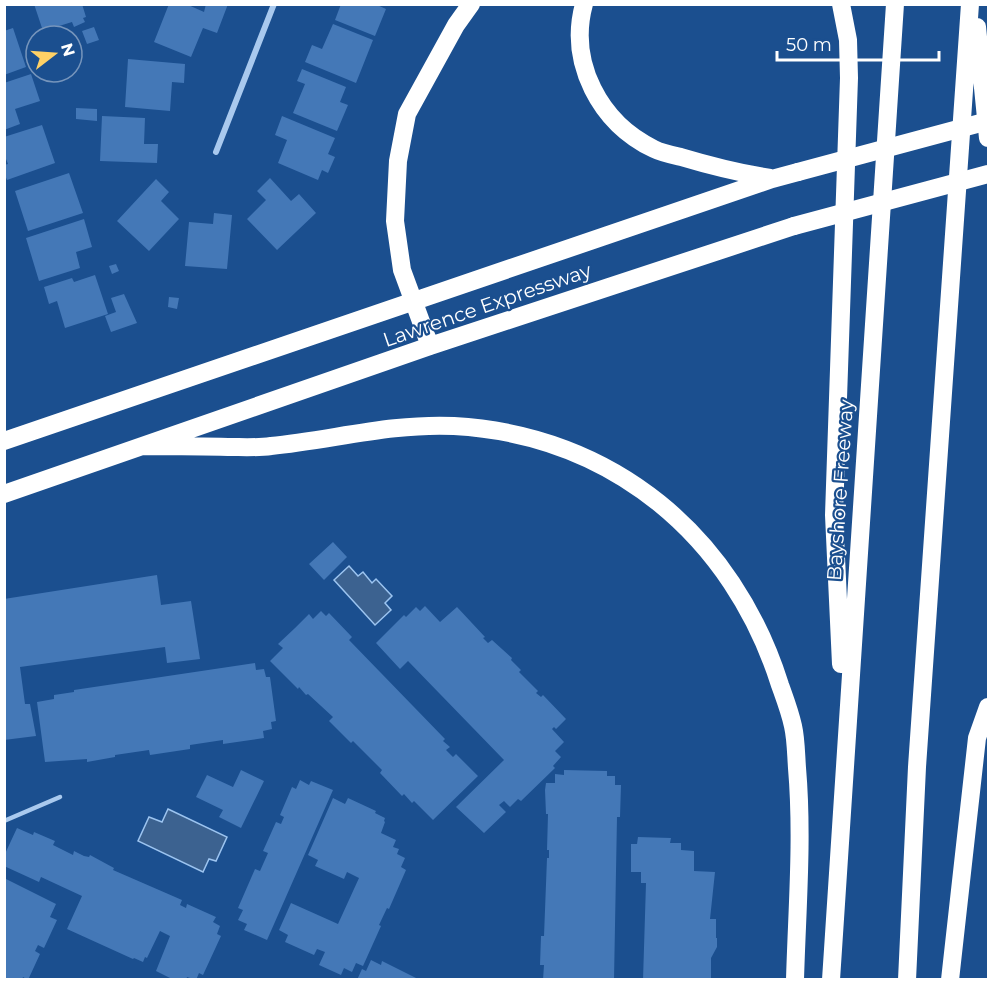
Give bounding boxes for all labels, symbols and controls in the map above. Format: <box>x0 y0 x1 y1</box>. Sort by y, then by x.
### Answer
north arrow <box>24 24 84 84</box>
scale bar <box>777 24 939 62</box>
text: 50 m <box>786 34 832 56</box>
text: N <box>57 41 79 59</box>
street label: Lawrence Expressway <box>380 258 594 352</box>
street label: Bayshore Freeway <box>822 398 858 581</box>

